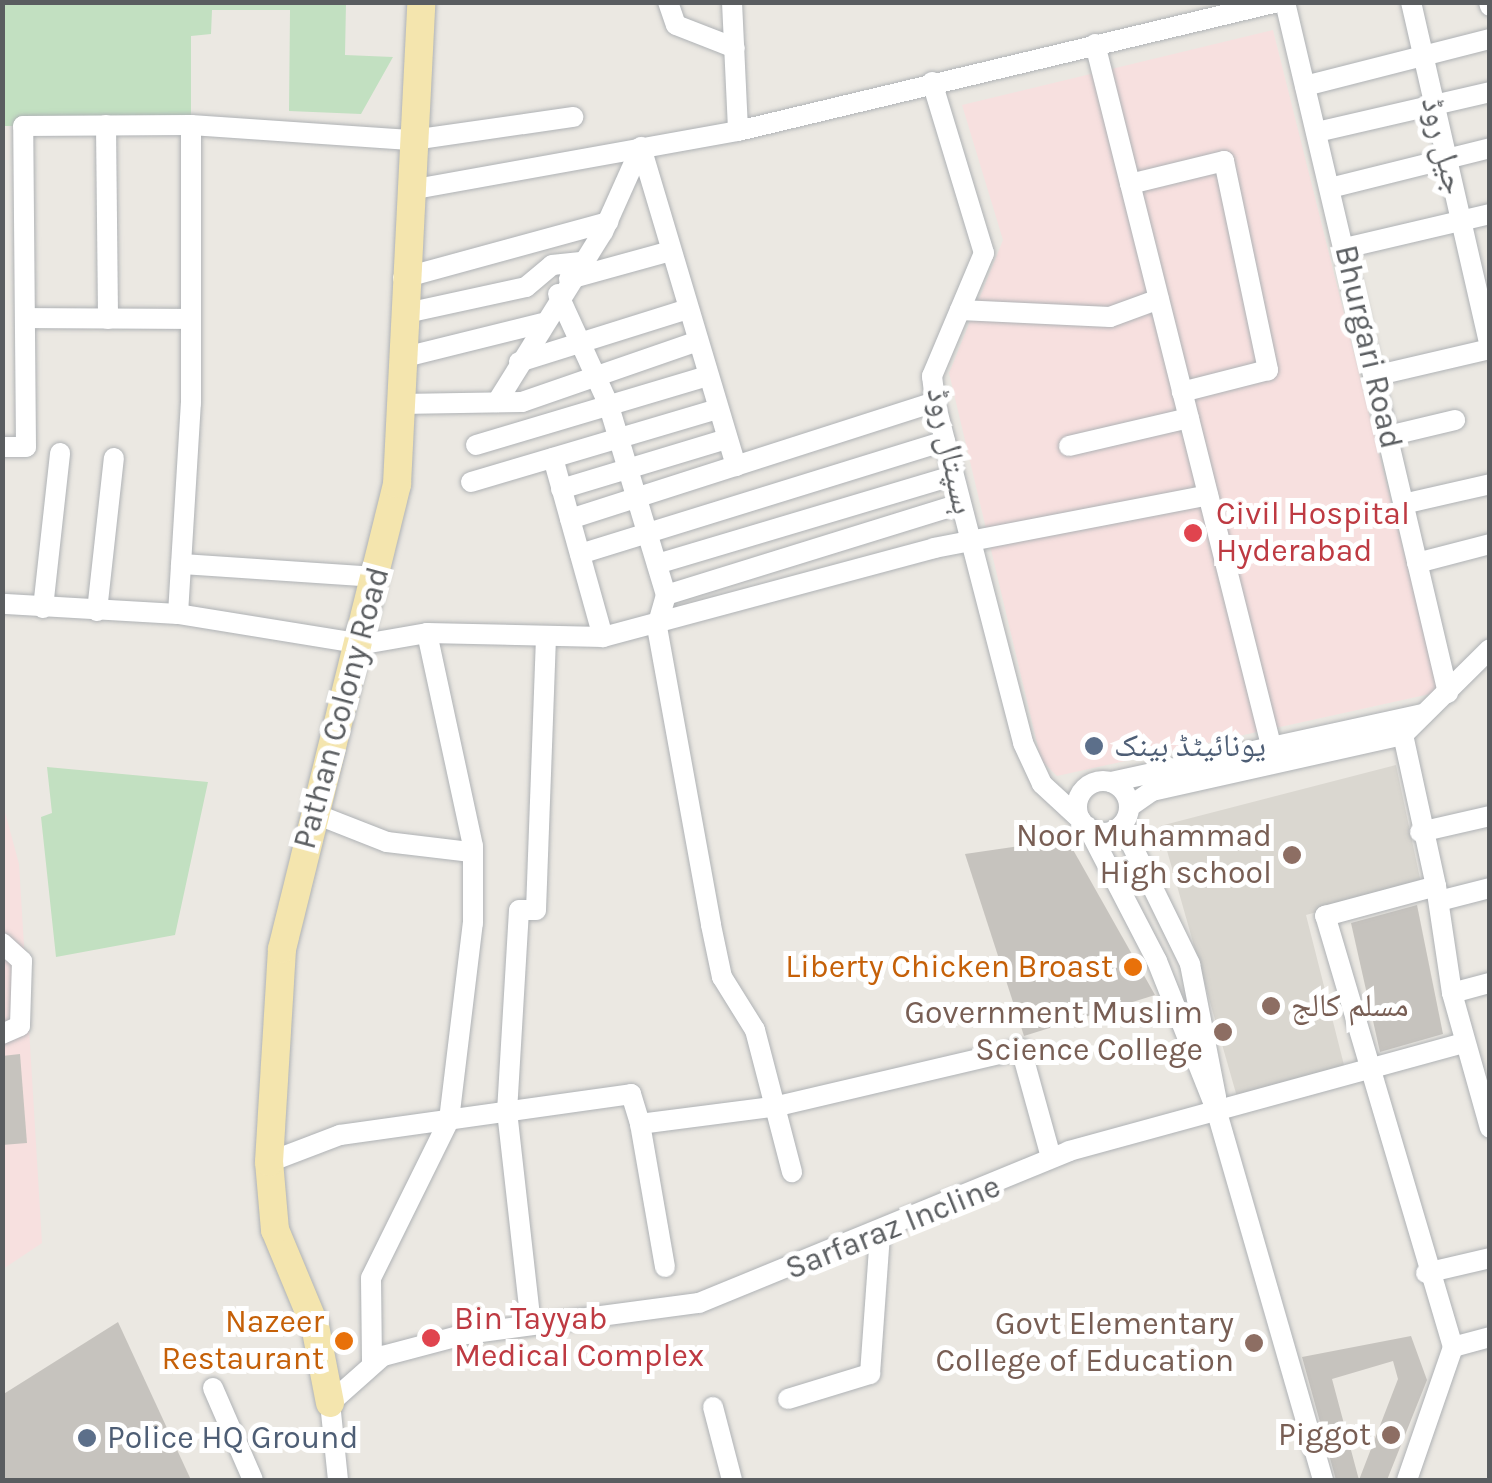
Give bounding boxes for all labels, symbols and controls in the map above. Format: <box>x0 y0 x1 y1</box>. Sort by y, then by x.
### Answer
street label: جیل روڈ <box>1412 93 1474 199</box>
street label: Bhurgari Road <box>1326 242 1410 452</box>
street label: ہسپتال روڈ <box>918 384 982 518</box>
place label: Civil Hospital Hyderabad <box>1216 496 1410 571</box>
marker: Civil Hospital Hyderabad <box>1180 520 1206 546</box>
street label: Pathan Colony Road <box>286 563 398 853</box>
place label: یونائیٹڈ بینک <box>1114 727 1266 765</box>
marker: یونائیٹڈ بینک <box>1083 735 1105 757</box>
place label: Noor Muhammad High school <box>1016 818 1272 893</box>
marker: Noor Muhammad High school <box>1281 844 1303 866</box>
place label: Liberty Chicken Broast <box>785 948 1113 986</box>
marker: Liberty Chicken Broast <box>1122 956 1144 978</box>
place label: مسلم کالج <box>1291 987 1409 1025</box>
place label: Government Muslim Science College <box>904 995 1203 1070</box>
marker: مسلم کالج <box>1260 995 1282 1017</box>
marker: Government Muslim Science College <box>1212 1021 1234 1043</box>
street label: Sarfaraz Incline <box>780 1167 1006 1289</box>
place label: Bin Tayyab Medical Complex <box>454 1301 704 1376</box>
place label: Nazeer Restaurant <box>162 1304 324 1379</box>
place label: Govt Elementary College of Education <box>936 1306 1234 1381</box>
marker: Bin Tayyab Medical Complex <box>418 1325 444 1351</box>
marker: Nazeer Restaurant <box>333 1330 355 1352</box>
marker: Govt Elementary College of Education <box>1243 1332 1265 1354</box>
place label: Piggot <box>1278 1416 1371 1454</box>
place label: Police HQ Ground <box>107 1419 358 1457</box>
marker: Piggot <box>1380 1424 1402 1446</box>
marker: Police HQ Ground <box>76 1427 98 1449</box>

